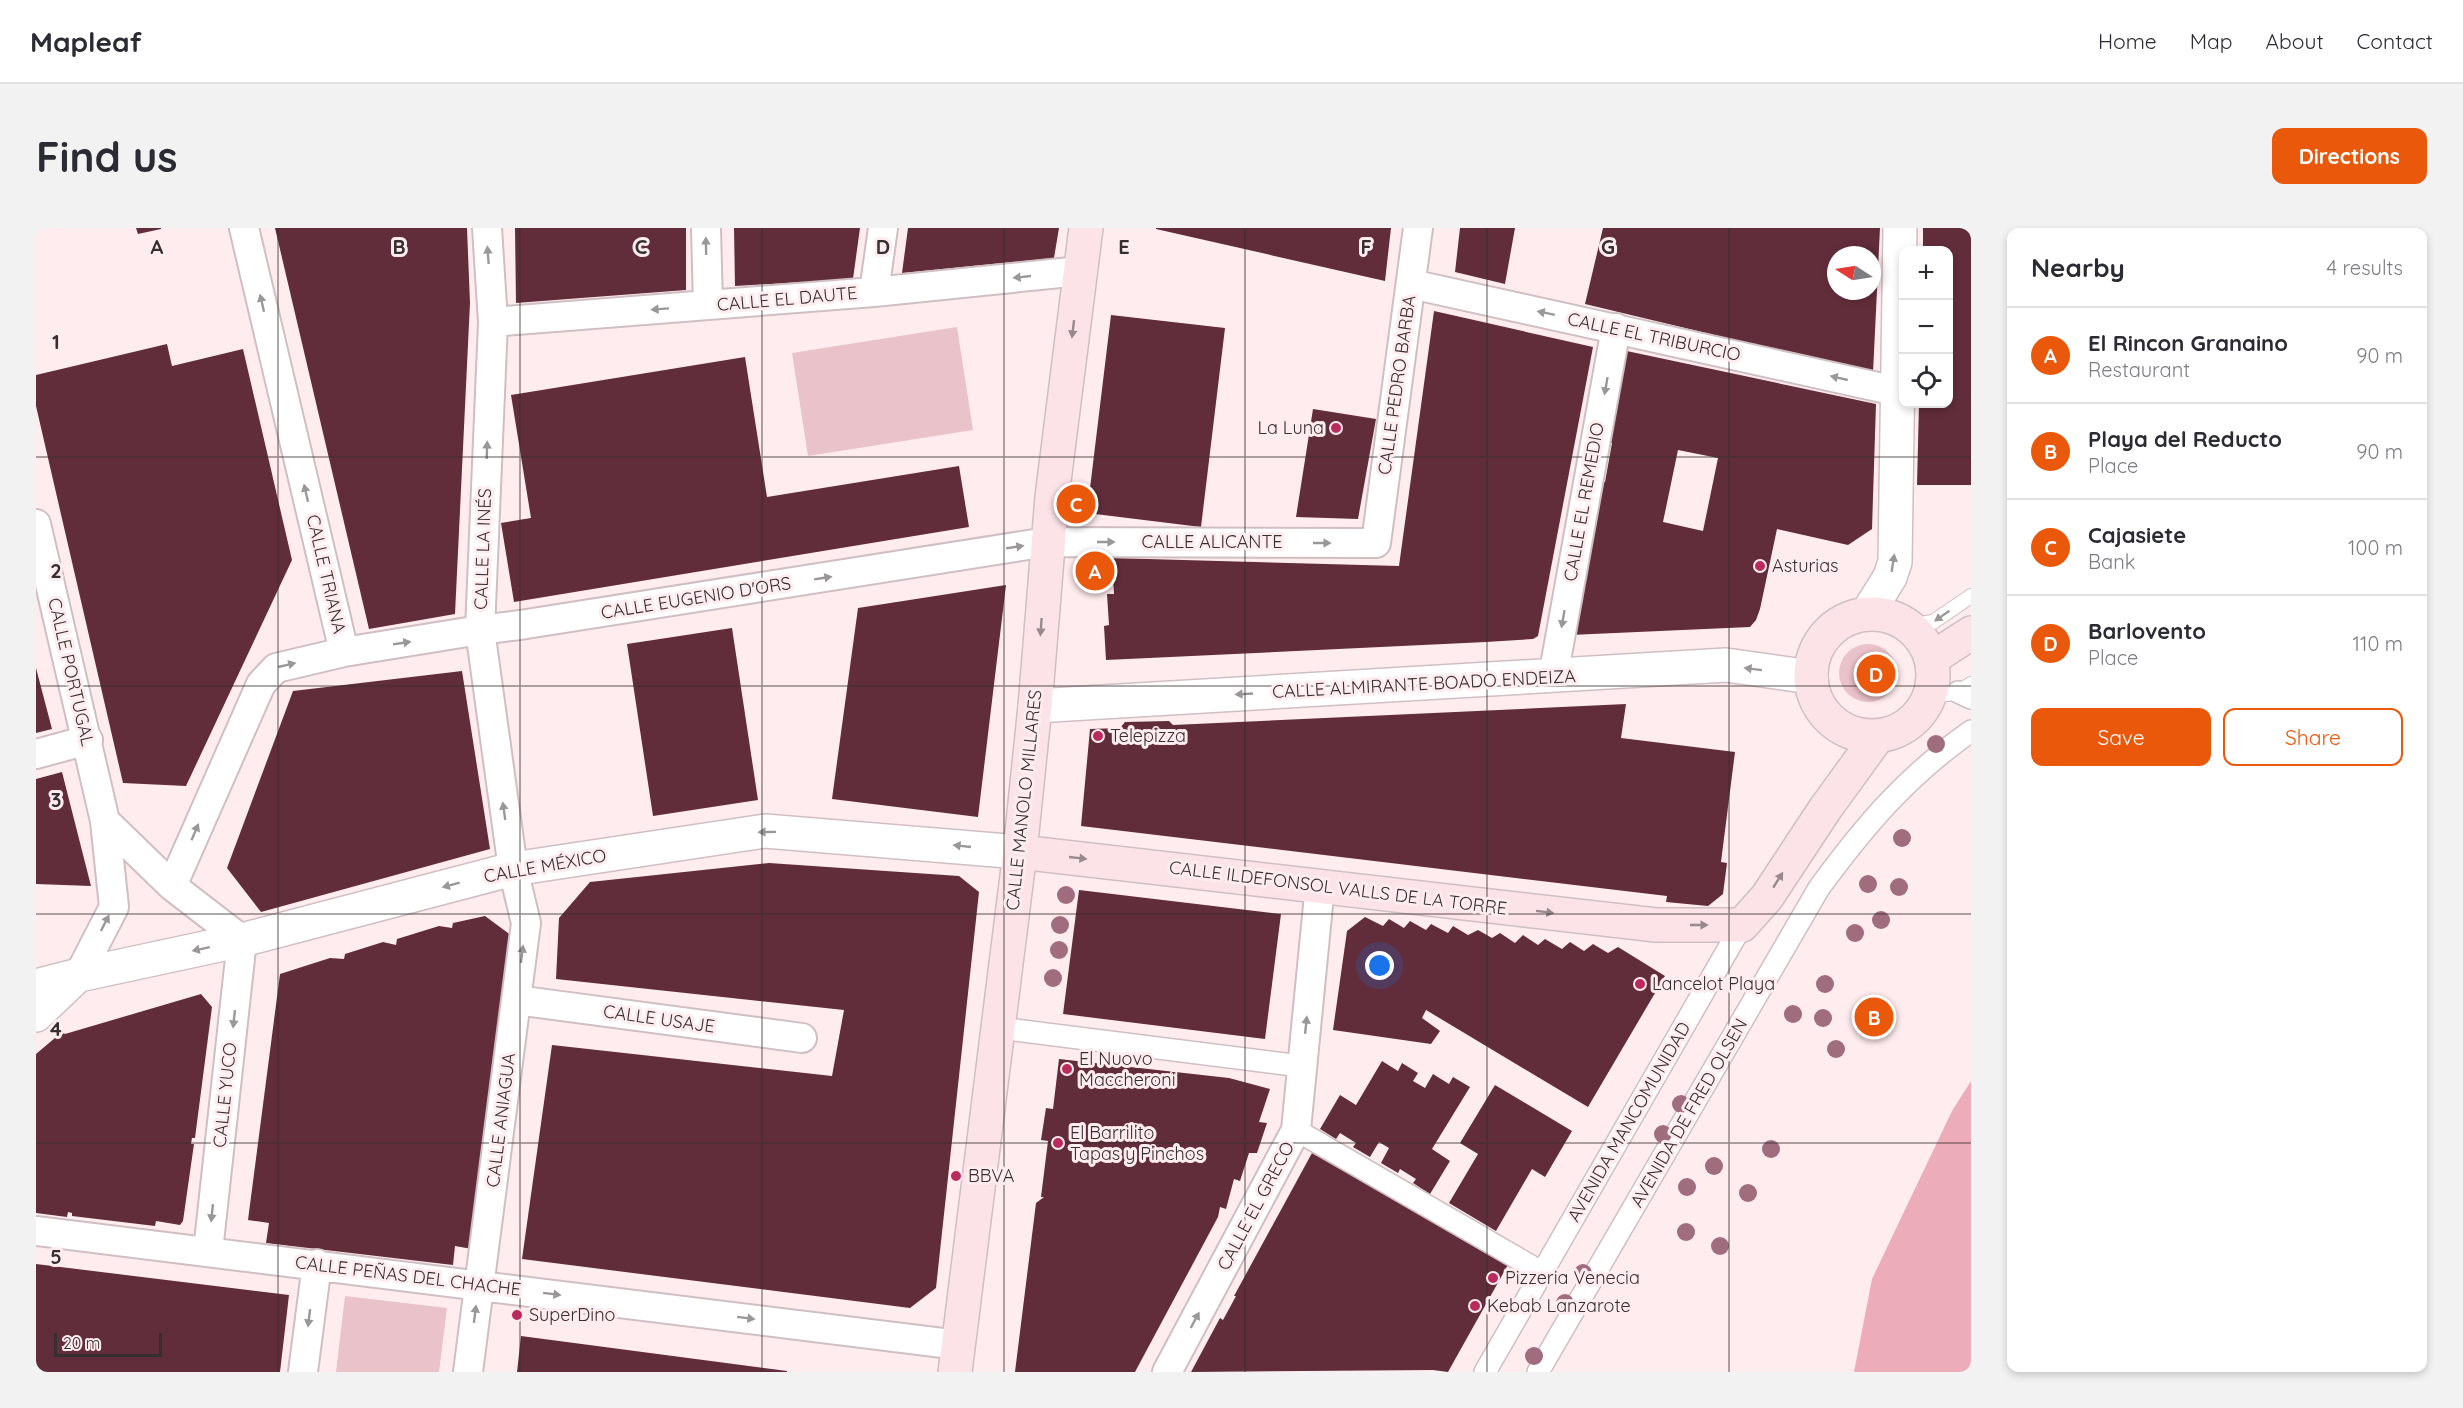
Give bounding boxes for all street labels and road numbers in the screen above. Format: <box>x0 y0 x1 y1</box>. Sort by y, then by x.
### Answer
street label: CALLE EL DAUTE <box>716 281 858 316</box>
street label: CALLE PEDRO BARBA <box>1373 293 1421 476</box>
street label: CALLE EL TRIBURCIO <box>1565 307 1743 366</box>
street label: CALLE EL REMEDIO <box>1558 421 1609 583</box>
street label: CALLE LA INÉS <box>469 488 496 610</box>
street label: CALLE TRIANA <box>302 512 351 636</box>
street label: CALLE ALICANTE <box>1141 530 1283 553</box>
street label: CALLE EUGENIO D'ORS <box>599 571 793 624</box>
street label: CALLE PORTUGAL <box>43 596 100 749</box>
street label: CALLE ALMIRANTE BOADO ENDEIZA <box>1272 664 1577 703</box>
street label: CALLE MANOLO MILLARES <box>1000 688 1047 911</box>
street label: CALLE MÉXICO <box>482 843 608 888</box>
street label: CALLE ILDEFONSOL VALLS DE LA TORRE <box>1168 855 1508 920</box>
street label: CALLE USAJE <box>602 999 716 1038</box>
street label: AVENIDA DE FRED OLSEN <box>1625 1014 1752 1211</box>
street label: AVENIDA MANCOMUNIDAD <box>1562 1018 1695 1226</box>
street label: CALLE YUCO <box>208 1041 241 1149</box>
street label: CALLE ANIAGUA <box>481 1051 520 1188</box>
street label: CALLE EL GRECO <box>1212 1137 1299 1274</box>
street label: CALLE PEÑAS DEL CHACHE <box>294 1250 522 1301</box>

